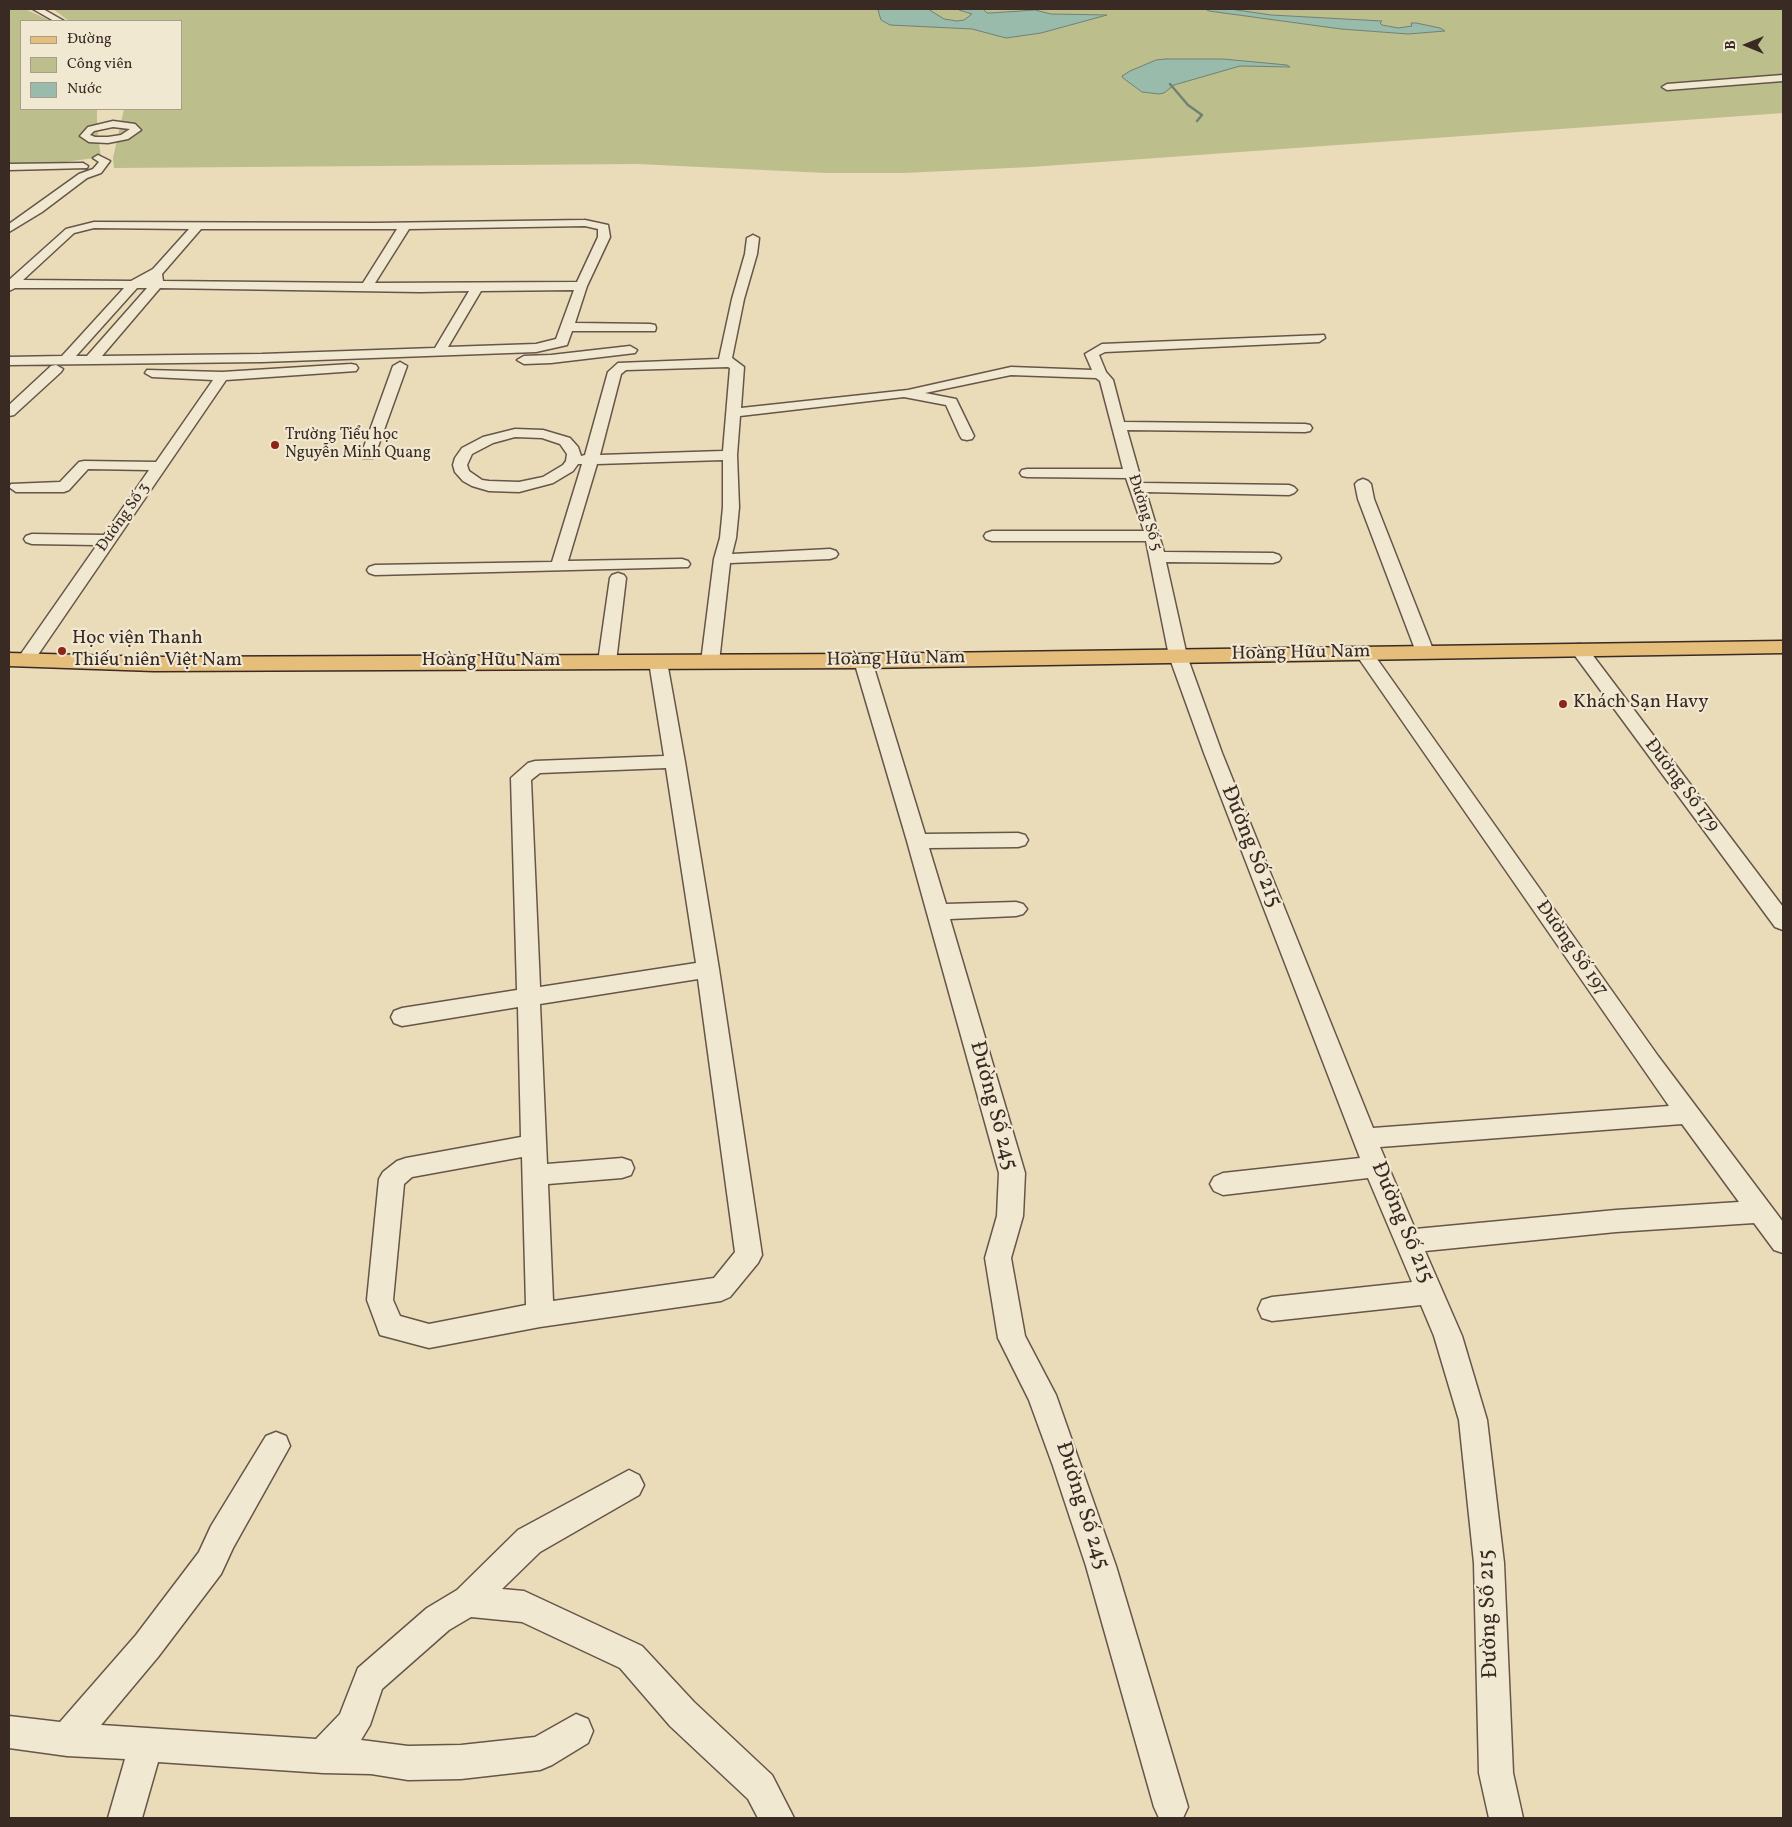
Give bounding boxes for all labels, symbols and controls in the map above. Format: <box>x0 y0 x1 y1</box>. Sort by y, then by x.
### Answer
legend <box>20 20 182 110</box>
north arrow <box>1722 20 1772 70</box>
text: Đường <box>67 29 112 50</box>
text: B <box>1722 40 1741 50</box>
text: Công viên <box>67 54 132 75</box>
text: Nước <box>67 79 102 100</box>
place label: Trường Tiểu học Nguyễn Minh Quang <box>285 426 431 464</box>
marker: Trường Tiểu học Nguyễn Minh Quang <box>269 439 281 451</box>
street label: Đường Số 5 <box>1123 472 1165 554</box>
street label: Đường Số 3 <box>93 480 155 556</box>
place label: Học viện Thanh Thiếu niên Việt Nam <box>72 629 242 673</box>
street label: Hoàng Hữu Nam <box>1231 641 1371 667</box>
marker: Học viện Thanh Thiếu niên Việt Nam <box>56 645 68 657</box>
street label: Hoàng Hữu Nam <box>826 647 966 673</box>
street label: Hoàng Hữu Nam <box>421 651 561 673</box>
place label: Khách Sạn Havy <box>1573 693 1708 715</box>
marker: Khách Sạn Havy <box>1557 698 1569 710</box>
street label: Đường Số 179 <box>1638 735 1724 837</box>
street label: Đường Số 215 <box>1214 782 1286 912</box>
street label: Đường Số 197 <box>1530 897 1612 1001</box>
street label: Đường Số 245 <box>962 1039 1022 1173</box>
street label: Đường Số 215 <box>1364 1158 1438 1288</box>
street label: Đường Số 245 <box>1048 1439 1114 1573</box>
street label: Đường Số 215 <box>1475 1549 1505 1679</box>

